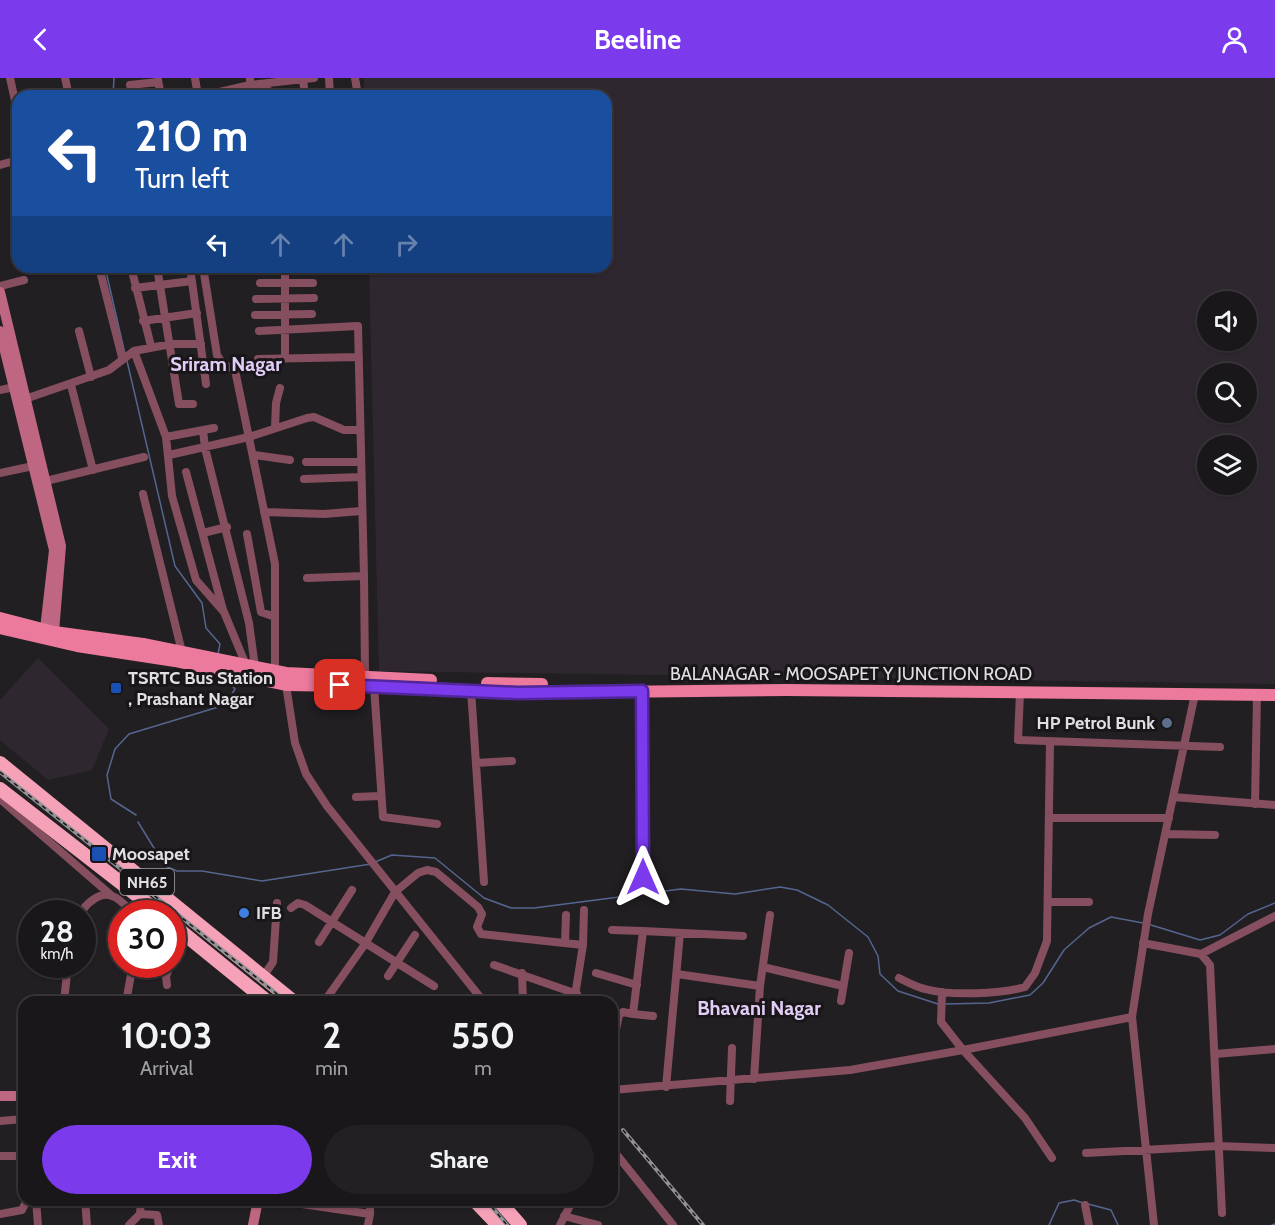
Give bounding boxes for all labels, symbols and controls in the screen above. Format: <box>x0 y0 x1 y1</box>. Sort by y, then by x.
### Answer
icon: back <box>24 23 57 56</box>
text: Beeline <box>594 23 681 56</box>
icon: person <box>1218 23 1251 56</box>
text: 210 m <box>135 110 248 162</box>
icon: left <box>36 114 114 192</box>
text: Turn left <box>135 162 229 195</box>
icon: left <box>201 228 234 261</box>
icon: ahead <box>264 228 297 261</box>
icon: ahead <box>327 228 360 261</box>
icon: right <box>390 228 423 261</box>
map controls <box>1197 291 1257 495</box>
button: sound <box>1197 291 1257 351</box>
district label: Sriram Nagar <box>170 352 282 376</box>
button: search <box>1197 363 1257 423</box>
button: layers <box>1197 435 1257 495</box>
pin <box>314 659 365 710</box>
street label: BALANAGAR - MOOSAPET Y JUNCTION ROAD <box>670 663 1032 685</box>
place label: TSRTC Bus Station , Prashant Nagar <box>128 667 273 710</box>
icon: arrive <box>323 668 356 701</box>
marker: TSRTC Bus Station , Prashant Nagar <box>109 681 123 695</box>
place label: HP Petrol Bunk <box>1037 712 1155 734</box>
marker: HP Petrol Bunk <box>1160 716 1174 730</box>
place label: Moosapet <box>112 843 190 865</box>
marker: Moosapet <box>90 845 108 863</box>
position arrow <box>611 845 675 909</box>
road number: NH65 <box>120 869 174 895</box>
speed limit sign: 30 <box>108 900 186 978</box>
place label: IFB <box>256 902 282 924</box>
marker: IFB <box>237 906 251 920</box>
text: 28 <box>40 913 74 950</box>
text: km/h <box>41 945 73 963</box>
district label: Bhavani Nagar <box>697 996 821 1020</box>
text: 10:03 <box>121 1013 212 1057</box>
text: 2 <box>322 1013 341 1057</box>
text: 550 <box>451 1013 515 1057</box>
text: Arrival <box>140 1056 193 1080</box>
text: min <box>315 1056 348 1080</box>
text: m <box>474 1056 492 1080</box>
button: Exit <box>42 1125 312 1194</box>
button: Share <box>324 1125 594 1194</box>

